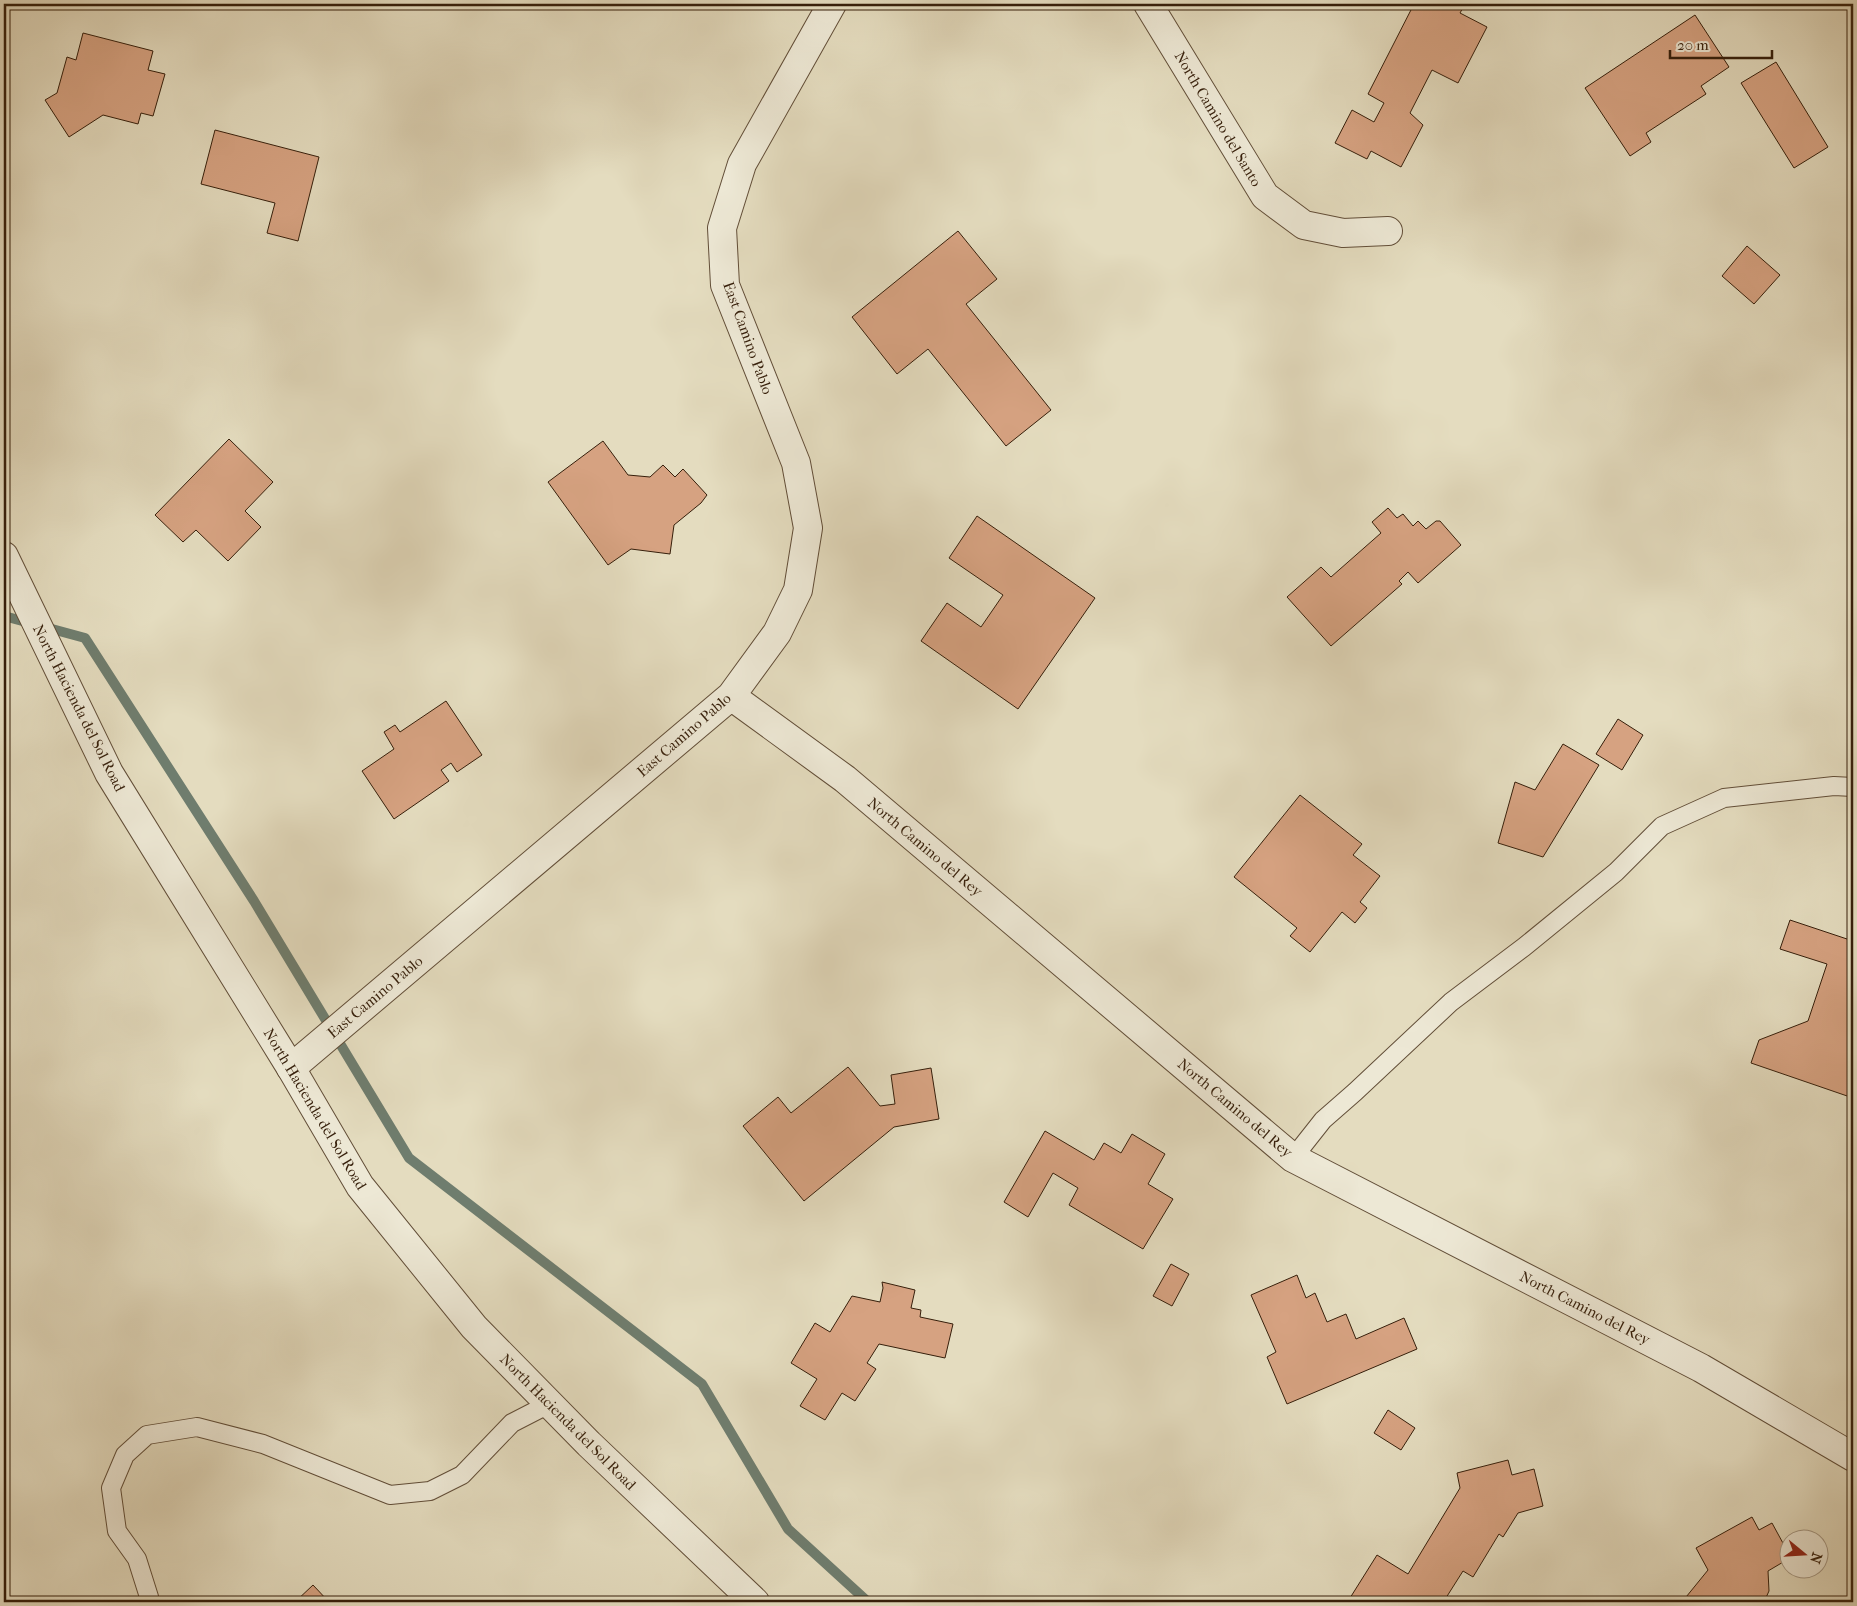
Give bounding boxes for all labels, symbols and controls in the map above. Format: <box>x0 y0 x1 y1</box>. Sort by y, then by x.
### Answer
scale bar <box>1670 28 1772 60</box>
text: 20 m <box>1677 36 1709 54</box>
street label: North Camino del Santo <box>1170 48 1266 190</box>
street label: East Camino Pablo <box>719 279 777 397</box>
street label: North Hacienda del Sol Road <box>29 621 129 795</box>
street label: East Camino Pablo <box>633 689 735 781</box>
street label: North Camino del Rey <box>864 794 987 901</box>
street label: East Camino Pablo <box>324 952 427 1042</box>
street label: North Hacienda del Sol Road <box>260 1025 371 1194</box>
street label: North Camino del Rey <box>1174 1055 1297 1162</box>
street label: North Camino del Rey <box>1517 1267 1654 1349</box>
street label: North Hacienda del Sol Road <box>496 1350 640 1494</box>
north arrow <box>1780 1528 1830 1578</box>
text: N <box>1806 1550 1826 1566</box>

